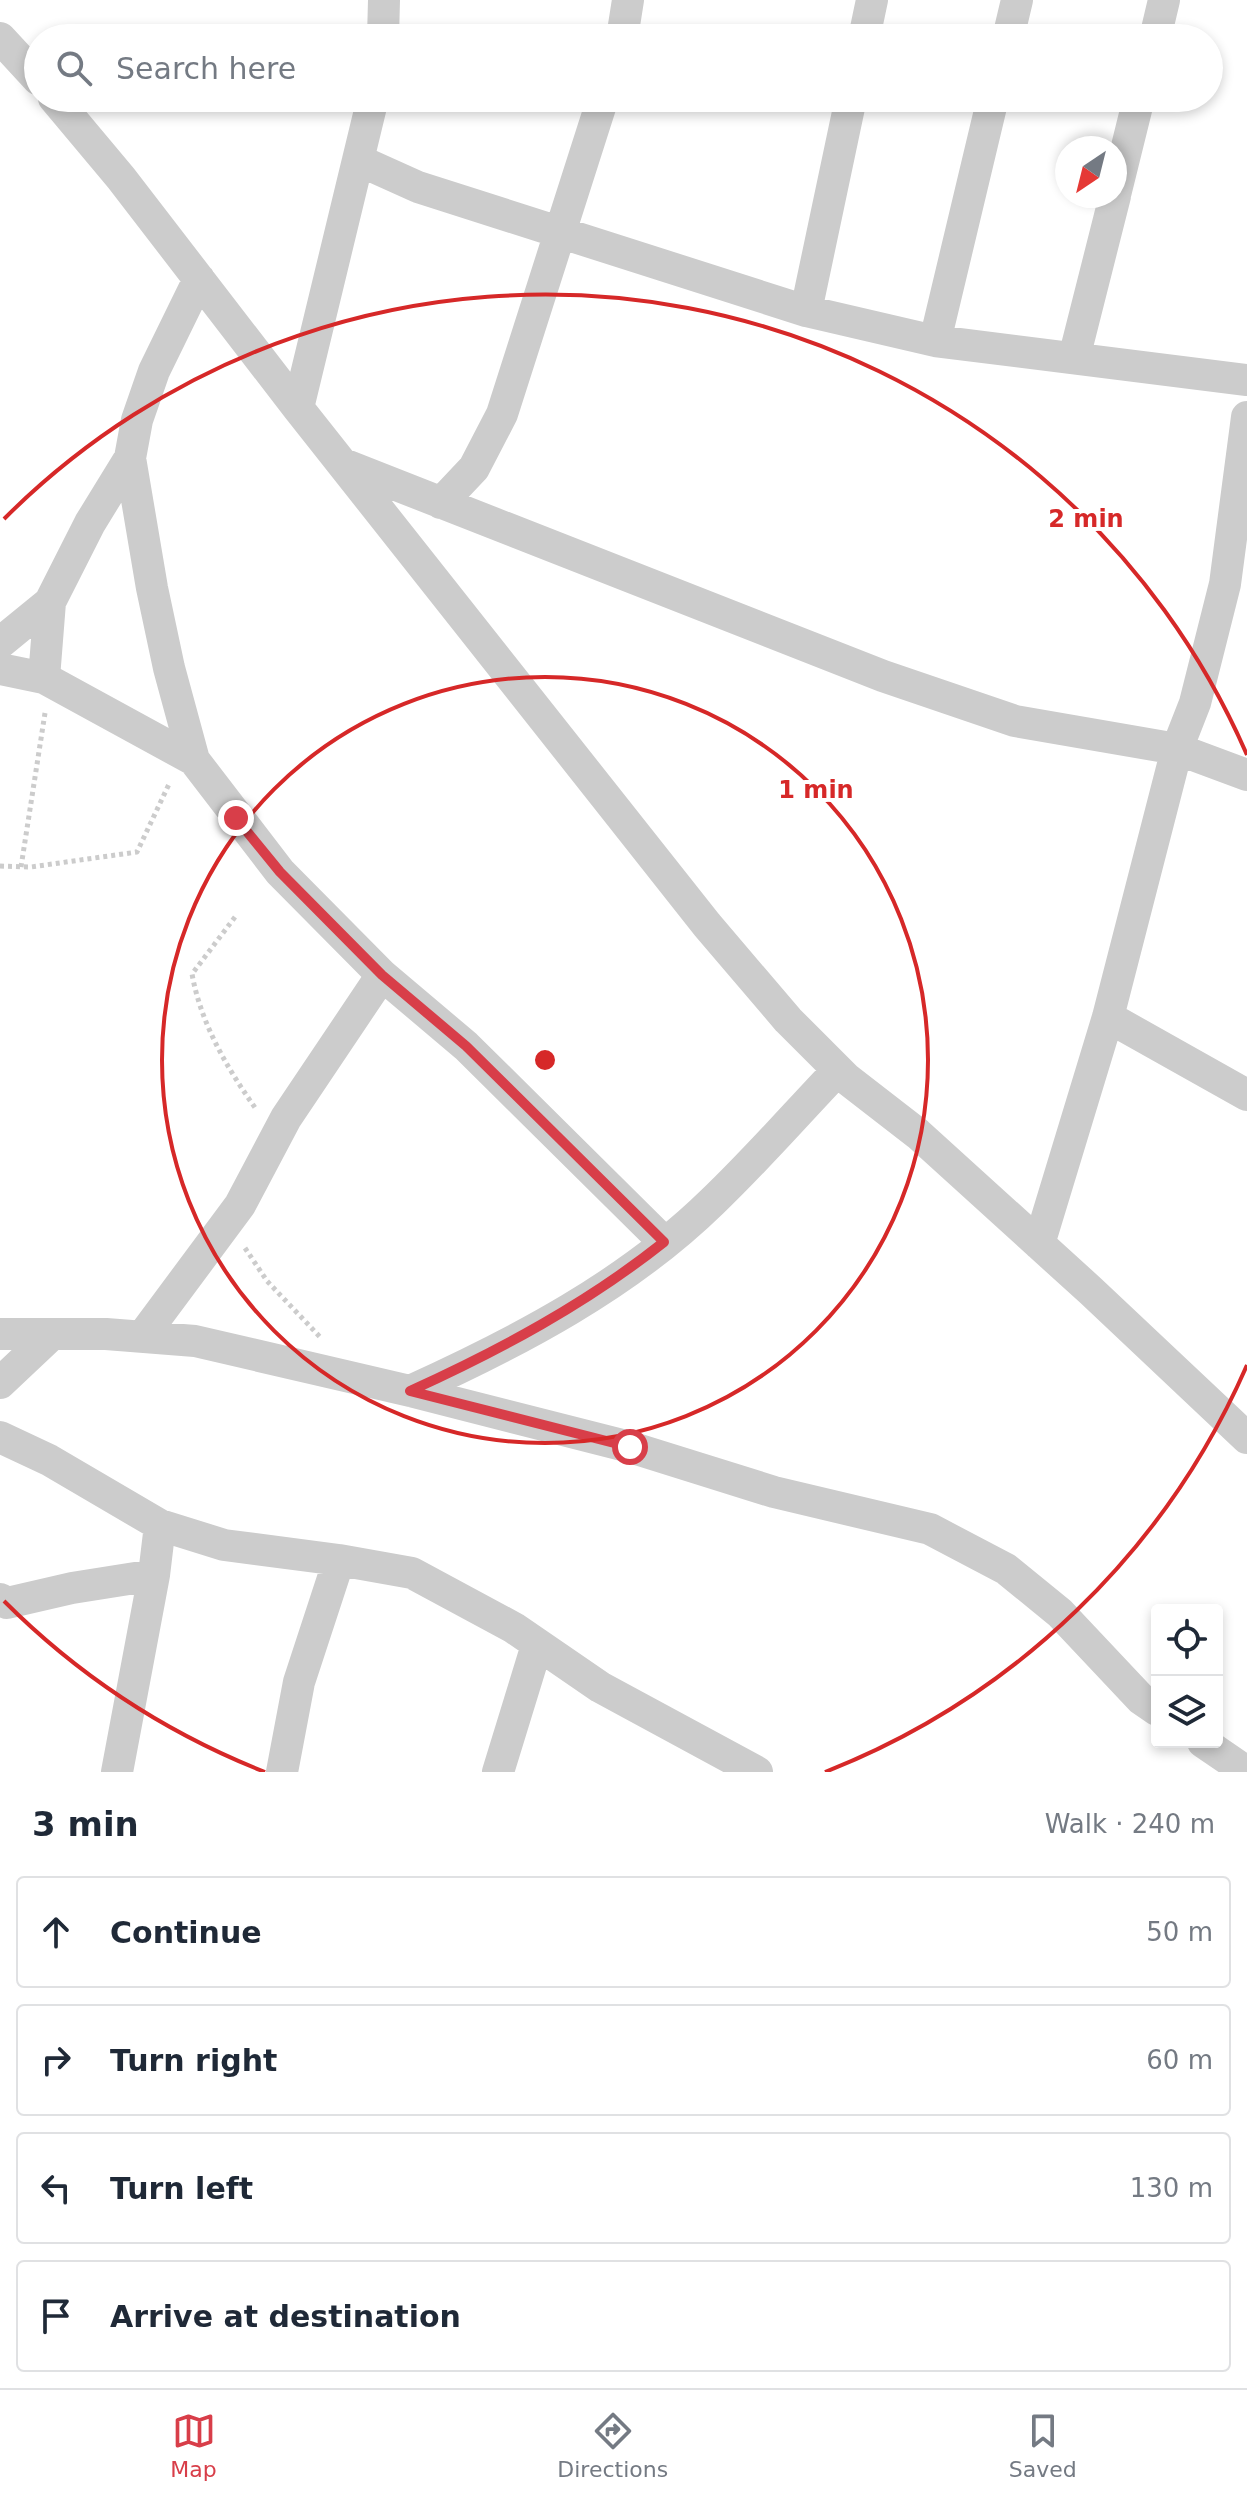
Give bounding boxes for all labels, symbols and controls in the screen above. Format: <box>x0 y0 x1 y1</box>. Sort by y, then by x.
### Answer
search box <box>24 24 1223 112</box>
icon: search <box>52 46 96 90</box>
text: Search here <box>116 51 296 86</box>
north arrow <box>1055 136 1127 208</box>
text: 2 min <box>1048 505 1124 533</box>
text: 1 min <box>778 776 854 804</box>
route end <box>218 800 254 836</box>
centre of rings <box>531 1046 559 1074</box>
route start <box>612 1429 648 1465</box>
map controls <box>1151 1604 1223 1748</box>
button: locate <box>1151 1604 1223 1676</box>
button: layers <box>1151 1676 1223 1748</box>
text: 3 min <box>32 1804 139 1844</box>
text: Walk · 240 m <box>1045 1809 1215 1839</box>
icon: ahead <box>34 1910 78 1954</box>
text: Continue <box>110 1915 262 1950</box>
text: 50 m <box>1146 1917 1213 1947</box>
icon: right <box>34 2038 78 2082</box>
text: Turn right <box>110 2043 277 2078</box>
text: 60 m <box>1146 2045 1213 2075</box>
icon: left <box>34 2166 78 2210</box>
text: Turn left <box>110 2171 253 2206</box>
text: 130 m <box>1130 2173 1213 2203</box>
icon: arrive <box>34 2294 78 2338</box>
text: Arrive at destination <box>110 2299 461 2334</box>
tab: Map <box>170 2409 217 2482</box>
tab: Directions <box>557 2409 668 2482</box>
tab: Saved <box>1009 2409 1077 2482</box>

